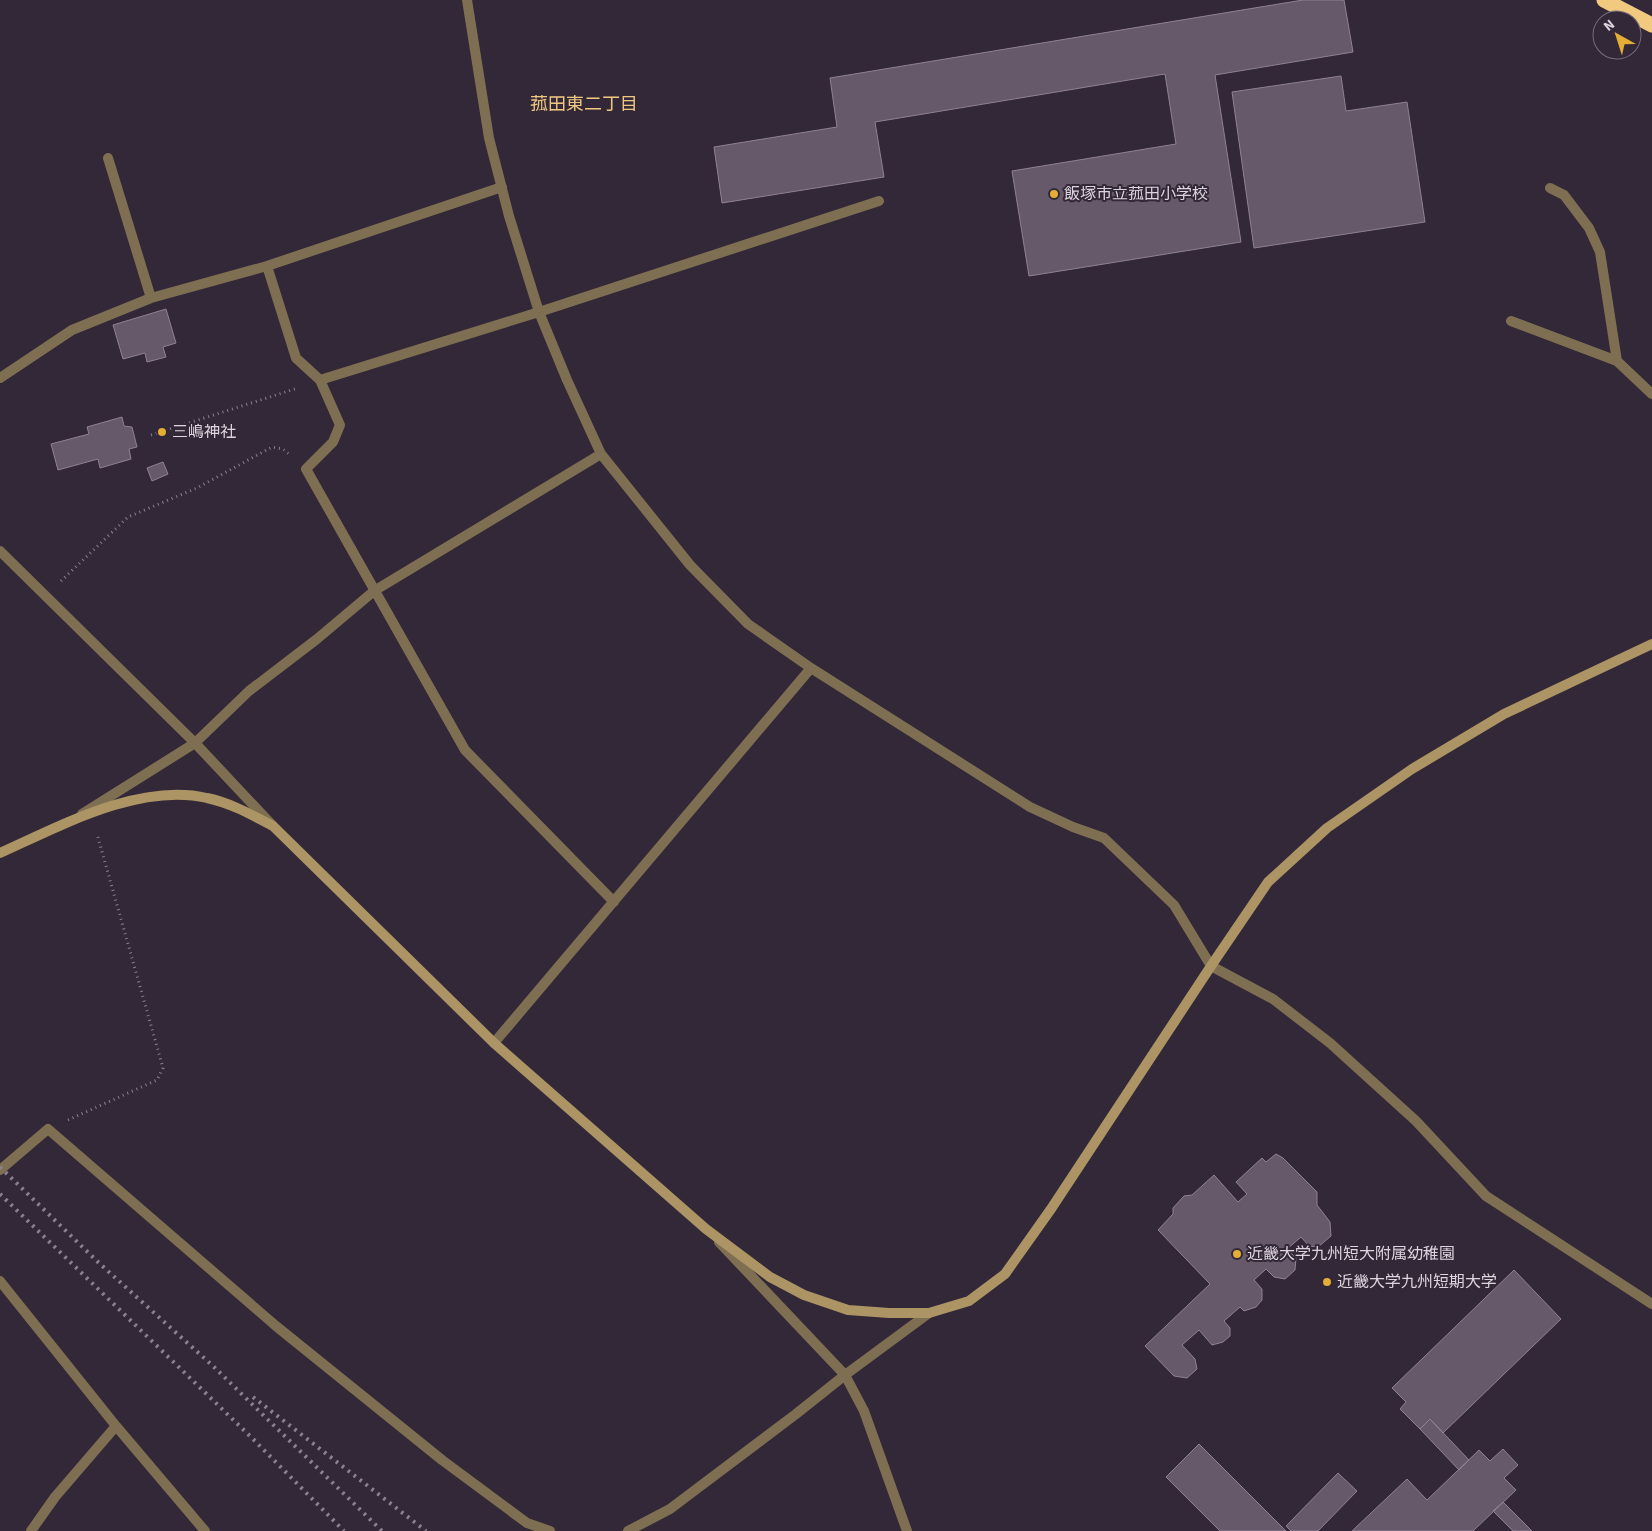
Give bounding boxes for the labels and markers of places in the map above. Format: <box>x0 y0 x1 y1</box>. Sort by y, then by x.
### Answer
place label: 飯塚市立菰田小学校 <box>1064 183 1208 205</box>
marker: 飯塚市立菰田小学校 <box>1048 188 1060 200</box>
place label: 三嶋神社 <box>172 421 236 443</box>
marker: 三嶋神社 <box>156 426 168 438</box>
place label: 近畿大学九州短大附属幼稚園 <box>1247 1243 1455 1265</box>
marker: 近畿大学九州短大附属幼稚園 <box>1231 1248 1243 1260</box>
place label: 近畿大学九州短期大学 <box>1337 1271 1497 1293</box>
marker: 近畿大学九州短期大学 <box>1321 1276 1333 1288</box>

